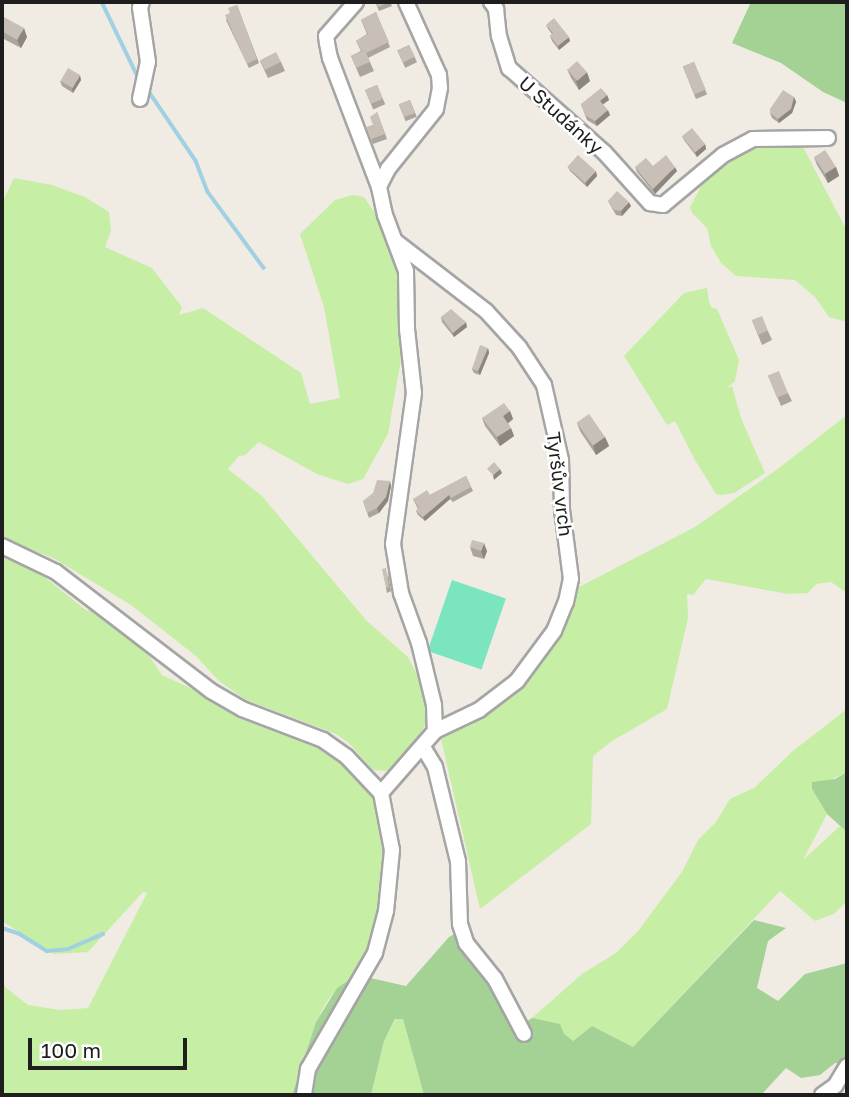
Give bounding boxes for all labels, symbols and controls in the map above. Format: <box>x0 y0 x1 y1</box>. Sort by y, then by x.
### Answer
street label: U Studánky <box>514 71 608 159</box>
street label: Tyršův vrch <box>542 430 578 538</box>
scale bar <box>32 1024 191 1068</box>
text: 100 m <box>41 1037 101 1063</box>

